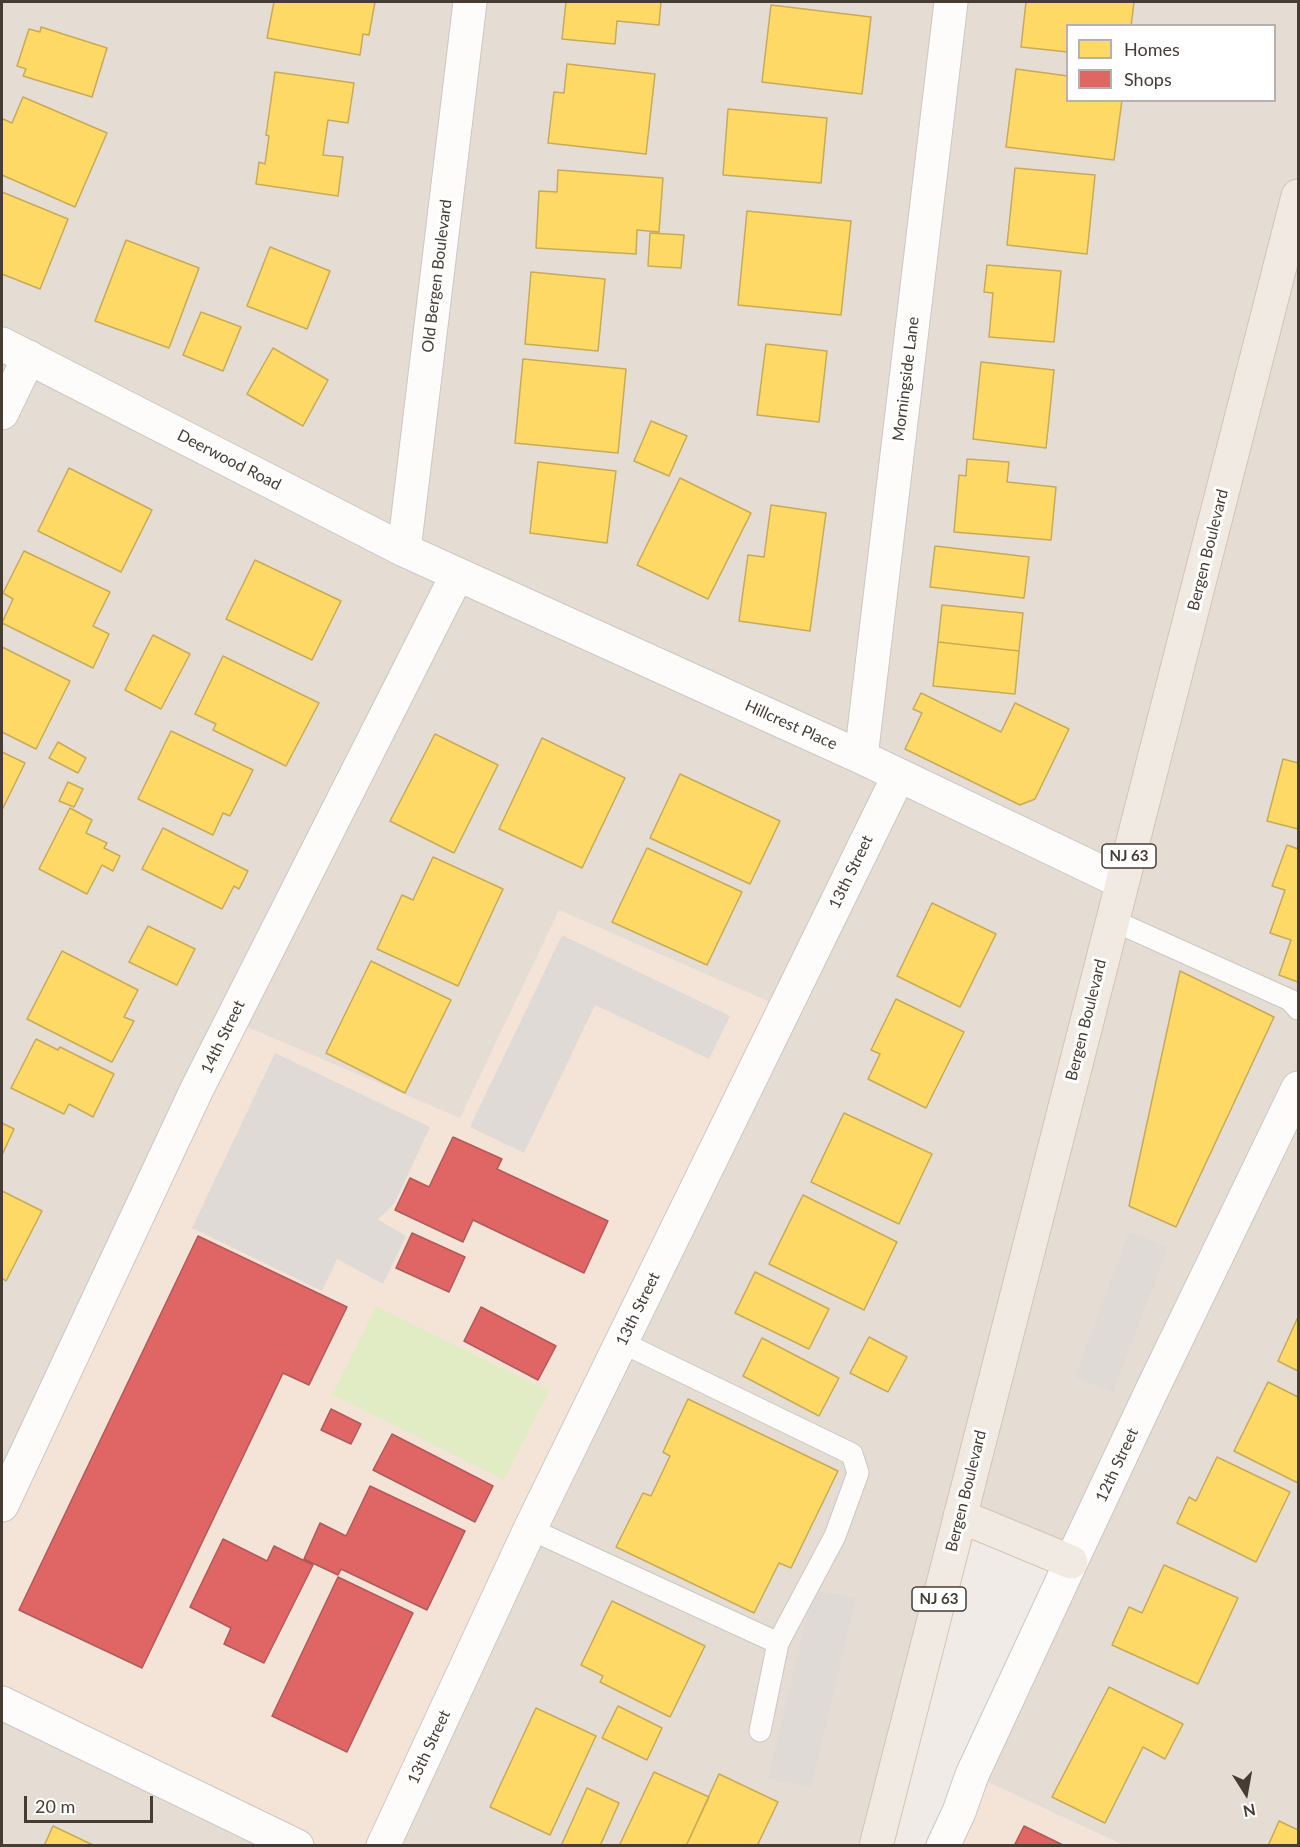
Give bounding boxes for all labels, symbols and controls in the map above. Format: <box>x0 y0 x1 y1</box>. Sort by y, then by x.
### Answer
legend <box>1066 24 1276 102</box>
text: Homes <box>1124 38 1180 60</box>
text: Shops <box>1124 68 1172 90</box>
street label: Old Bergen Boulevard <box>418 198 456 354</box>
street label: Morningside Lane <box>889 316 923 442</box>
street label: Deerwood Road <box>174 426 284 494</box>
street label: Bergen Boulevard <box>1184 487 1232 613</box>
street label: Hillcrest Place <box>742 696 840 754</box>
street label: 13th Street <box>825 832 877 912</box>
road number: NJ 63 <box>1102 844 1156 868</box>
street label: Bergen Boulevard <box>1062 957 1110 1083</box>
street label: 14th Street <box>197 997 249 1077</box>
street label: 13th Street <box>612 1269 664 1349</box>
street label: 12th Street <box>1092 1425 1142 1505</box>
street label: Bergen Boulevard <box>942 1428 990 1554</box>
road number: NJ 63 <box>912 1587 966 1611</box>
street label: 13th Street <box>404 1707 454 1787</box>
north arrow <box>1216 1763 1276 1823</box>
scale bar <box>27 1784 156 1822</box>
text: 20 m <box>35 1795 75 1817</box>
text: N <box>1242 1801 1257 1822</box>

